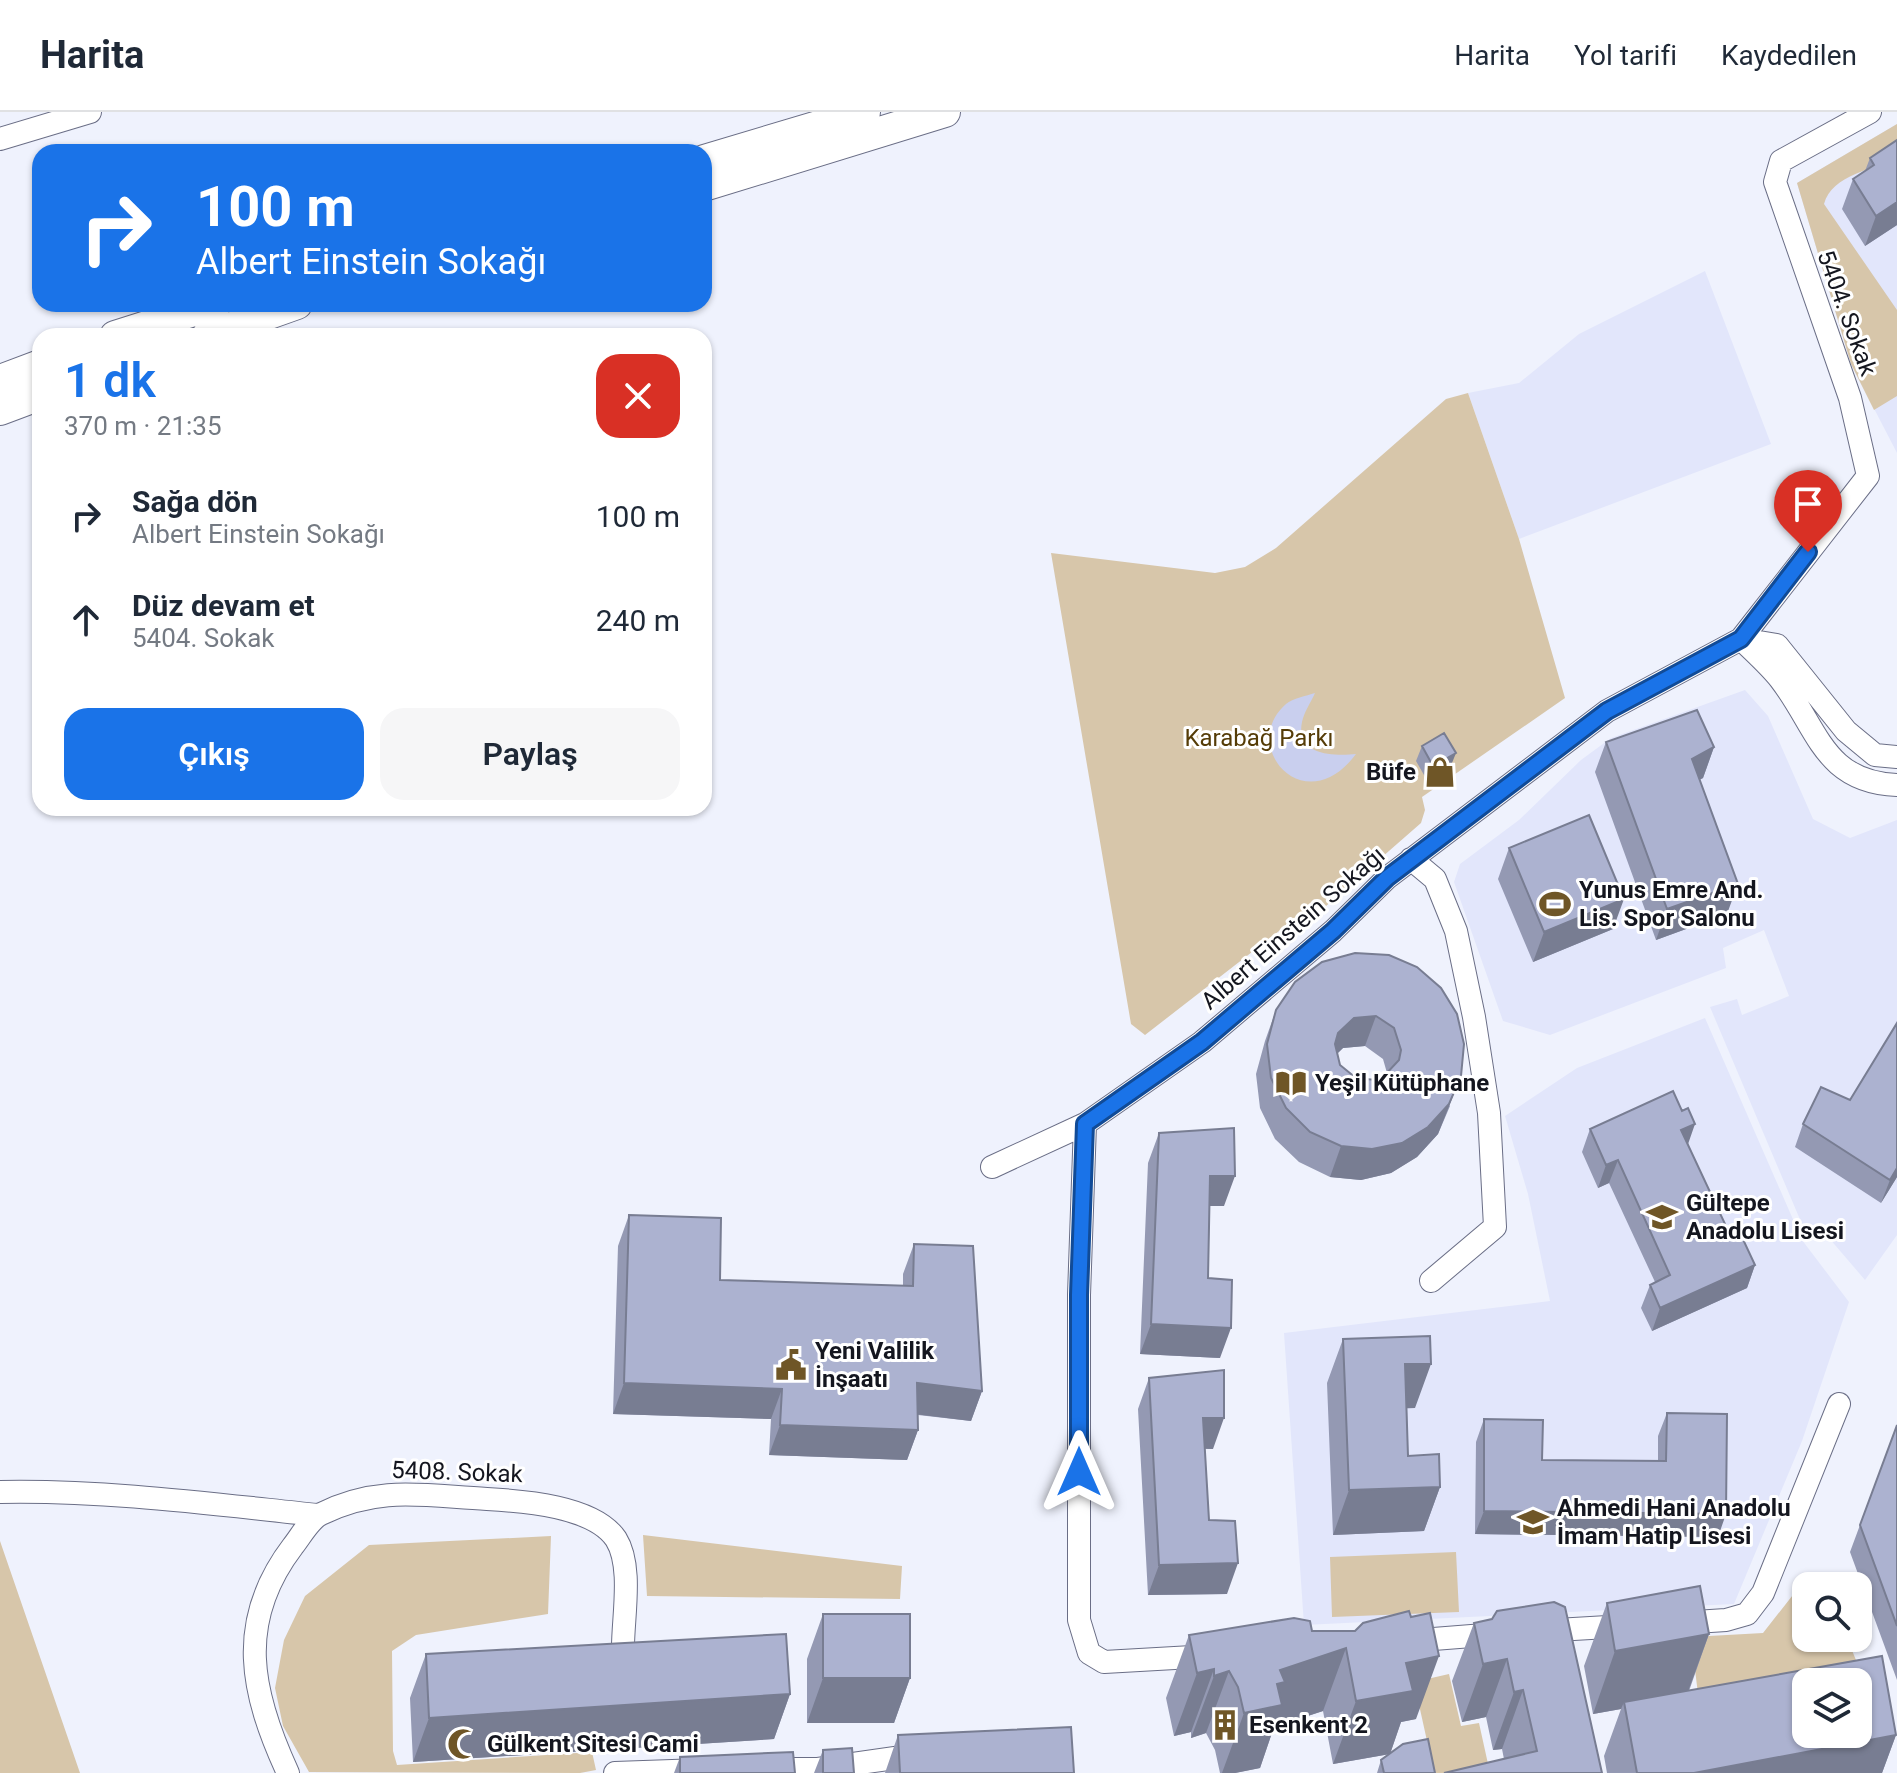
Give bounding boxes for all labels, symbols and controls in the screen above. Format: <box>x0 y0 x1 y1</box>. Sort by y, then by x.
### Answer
text: Harita <box>40 33 144 77</box>
text: Harita <box>1454 39 1530 72</box>
text: Yol tarifi <box>1574 39 1677 72</box>
text: Kaydedilen <box>1721 39 1857 72</box>
text: 100 m <box>196 174 355 240</box>
icon: right <box>64 176 168 280</box>
text: Albert Einstein Sokağı <box>196 241 546 283</box>
street label: 5404. Sokak <box>1811 246 1883 380</box>
text: 1 dk <box>64 352 156 409</box>
button: close <box>596 354 680 438</box>
text: 370 m · 21:35 <box>64 411 222 441</box>
pin <box>1774 470 1842 552</box>
icon: arrive <box>1786 482 1830 526</box>
text: Sağa dön <box>132 484 258 519</box>
icon: right <box>64 494 108 538</box>
text: 100 m <box>596 499 680 534</box>
text: Albert Einstein Sokağı <box>132 519 385 549</box>
text: Düz devam et <box>132 588 315 623</box>
icon: ahead <box>64 598 108 642</box>
text: 240 m <box>596 603 680 638</box>
text: 5404. Sokak <box>132 623 275 653</box>
button: Çıkış <box>64 708 364 800</box>
button: Paylaş <box>380 708 680 800</box>
park label: Karabağ Parkı <box>1184 724 1334 752</box>
shop icon: Büfe <box>1423 755 1457 789</box>
place label: Büfe <box>1366 758 1416 786</box>
street label: Albert Einstein Sokağı <box>1196 841 1390 1015</box>
place label: Yunus Emre And. Lis. Spor Salonu <box>1579 876 1763 932</box>
sports icon: Yunus Emre And. Lis. Spor Salonu <box>1538 887 1572 921</box>
library icon: Yeşil Kütüphane <box>1274 1066 1308 1100</box>
place label: Yeşil Kütüphane <box>1315 1069 1489 1097</box>
place label: Gültepe Anadolu Lisesi <box>1686 1189 1844 1245</box>
school or university icon: Gültepe Anadolu Lisesi <box>1645 1200 1679 1234</box>
place label: Yeni Valilik İnşaatı <box>815 1337 935 1393</box>
public building icon: Yeni Valilik İnşaatı <box>774 1348 808 1382</box>
position arrow <box>1037 1430 1121 1514</box>
street label: 5408. Sokak <box>391 1456 524 1488</box>
place label: Ahmedi Hani Anadolu İmam Hatip Lisesi <box>1557 1494 1791 1550</box>
school or university icon: Ahmedi Hani Anadolu İmam Hatip Lisesi <box>1516 1505 1550 1539</box>
map controls <box>1792 1572 1872 1748</box>
button: search <box>1792 1572 1872 1652</box>
button: layers <box>1792 1668 1872 1748</box>
building icon: Esenkent 2 <box>1208 1708 1242 1742</box>
place label: Esenkent 2 <box>1249 1711 1368 1739</box>
mosque icon: Gülkent Sitesi Cami <box>446 1727 480 1761</box>
place label: Gülkent Sitesi Cami <box>487 1730 699 1758</box>

